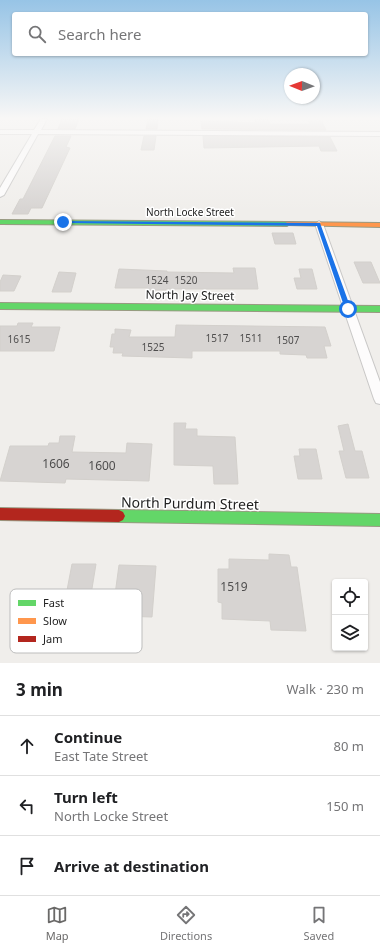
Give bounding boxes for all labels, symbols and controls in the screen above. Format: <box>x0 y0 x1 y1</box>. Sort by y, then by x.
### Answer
search box <box>12 12 368 56</box>
icon: search <box>26 23 48 45</box>
text: Search here <box>58 24 141 44</box>
north arrow <box>284 68 320 104</box>
street label: North Locke Street <box>146 205 234 219</box>
route end <box>54 213 72 231</box>
house number: 1524 <box>146 273 169 287</box>
house number: 1520 <box>175 273 198 287</box>
street label: North Jay Street <box>145 286 235 304</box>
route start <box>339 300 357 318</box>
house number: 1517 <box>206 331 229 345</box>
house number: 1511 <box>240 331 262 345</box>
house number: 1615 <box>8 332 31 346</box>
house number: 1507 <box>277 333 300 347</box>
house number: 1525 <box>142 340 165 354</box>
house number: 1606 <box>42 455 70 472</box>
house number: 1600 <box>88 457 116 474</box>
street label: North Purdum Street <box>121 492 259 514</box>
house number: 1519 <box>220 578 248 595</box>
map controls <box>332 579 368 651</box>
button: locate <box>332 579 368 615</box>
legend <box>10 589 142 653</box>
text: Fast <box>43 595 64 610</box>
text: Slow <box>43 613 67 628</box>
button: layers <box>332 615 368 651</box>
text: Jam <box>42 631 62 646</box>
text: 3 min <box>16 678 63 701</box>
text: Walk · 230 m <box>286 680 364 698</box>
text: Continue <box>54 727 122 747</box>
icon: ahead <box>16 735 38 757</box>
text: 80 m <box>334 737 364 755</box>
text: East Tate Street <box>54 747 148 765</box>
text: Turn left <box>54 787 118 807</box>
icon: left <box>16 795 38 817</box>
text: 150 m <box>326 797 364 815</box>
text: North Locke Street <box>54 807 168 825</box>
icon: arrive <box>16 855 38 877</box>
text: Arrive at destination <box>54 856 209 876</box>
tab: Map <box>46 904 69 943</box>
tab: Directions <box>160 904 212 943</box>
tab: Saved <box>304 904 334 943</box>

